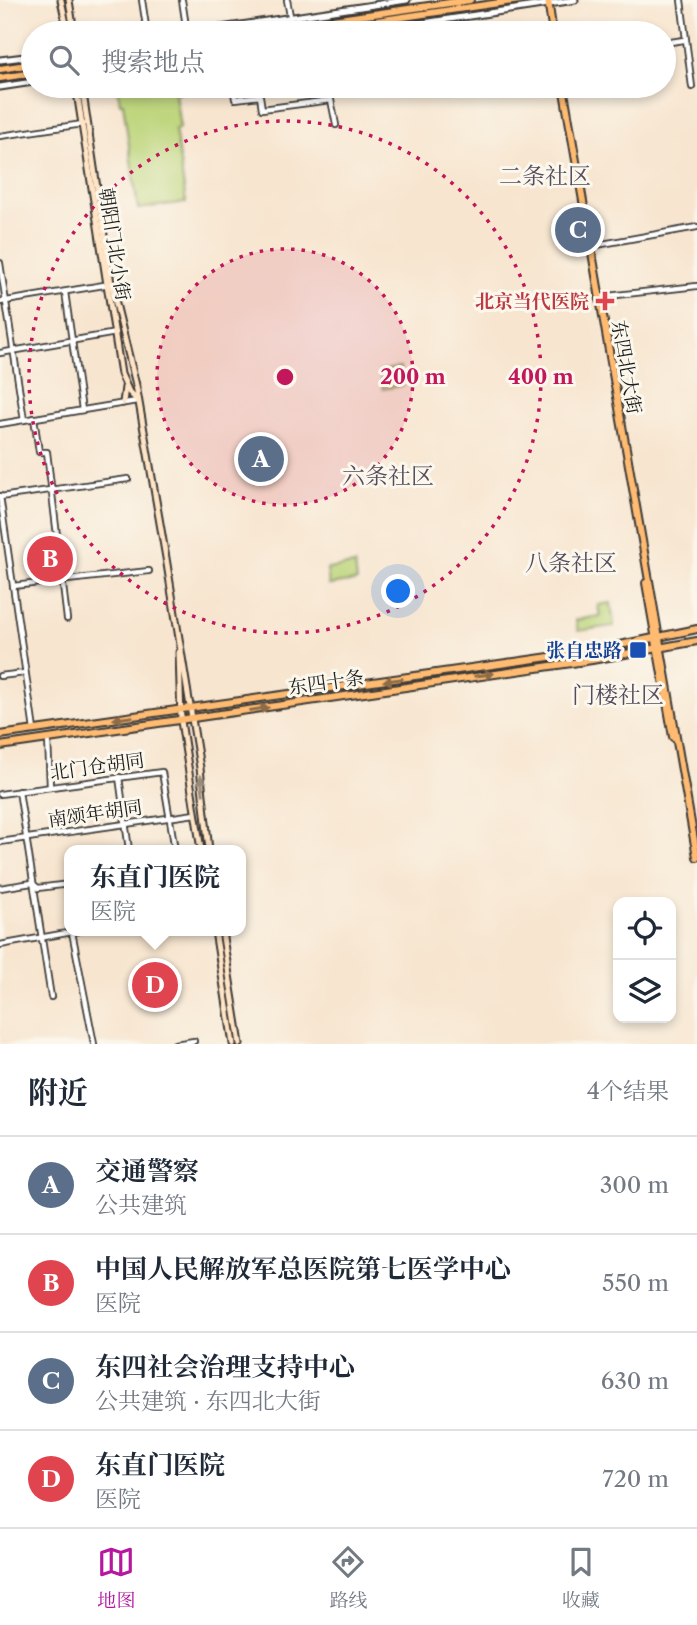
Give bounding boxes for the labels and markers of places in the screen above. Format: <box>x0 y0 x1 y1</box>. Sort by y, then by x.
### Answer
pin: C <box>555 204 601 256</box>
place label: 北京当代医院 <box>475 290 589 313</box>
marker: 北京当代医院 <box>595 291 615 311</box>
centre of rings <box>273 365 297 389</box>
pin: A <box>238 433 284 485</box>
pin: B <box>27 533 73 585</box>
place label: 张自忠路 <box>546 639 622 662</box>
marker: 张自忠路 <box>628 640 648 660</box>
pin: D <box>132 959 178 1011</box>

